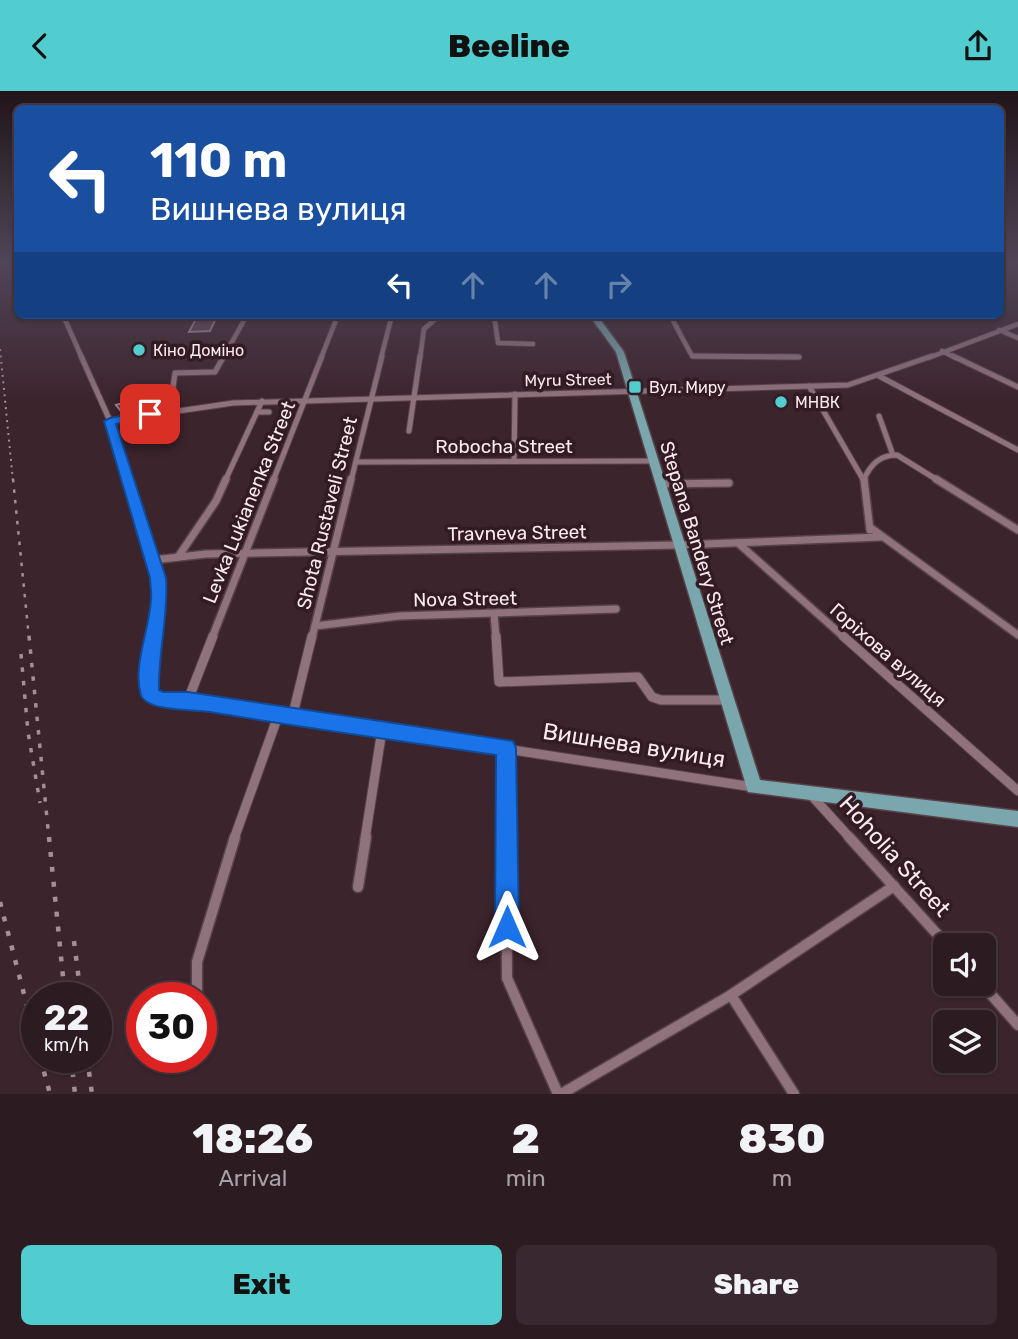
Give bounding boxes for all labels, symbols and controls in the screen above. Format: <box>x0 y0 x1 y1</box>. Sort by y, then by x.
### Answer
icon: back <box>21 27 59 65</box>
text: Beeline <box>448 27 570 65</box>
icon: share <box>959 27 997 65</box>
text: 110 m <box>150 131 287 189</box>
icon: left <box>35 133 126 224</box>
text: Вишнева вулиця <box>150 190 407 228</box>
icon: left <box>381 266 419 304</box>
icon: ahead <box>454 266 492 304</box>
icon: ahead <box>527 266 565 304</box>
icon: right <box>600 266 638 304</box>
place label: Кіно Доміно <box>153 341 244 360</box>
marker: Кіно Доміно <box>131 342 147 358</box>
street label: Myru Street <box>524 370 612 390</box>
place label: Вул. Миру <box>649 378 726 397</box>
marker: Вул. Миру <box>627 379 643 395</box>
pin <box>120 384 180 444</box>
place label: МНВК <box>795 393 840 412</box>
marker: МНВК <box>773 394 789 410</box>
icon: arrive <box>131 395 169 433</box>
street label: Levka Lukianenka Street <box>198 397 300 607</box>
street label: Shota Rustaveli Street <box>292 414 362 612</box>
street label: Robocha Street <box>435 435 573 458</box>
street label: Stepana Bandery Street <box>655 438 739 648</box>
street label: Travneva Street <box>447 520 587 546</box>
street label: Nova Street <box>413 587 518 611</box>
street label: Горіхова вулиця <box>825 598 951 712</box>
street label: Вишнева вулиця <box>541 717 727 773</box>
street label: Hoholia Street <box>833 790 957 922</box>
position arrow <box>470 890 544 964</box>
map controls <box>933 933 996 1073</box>
button: sound <box>933 933 996 996</box>
speed limit sign: 30 <box>126 982 217 1073</box>
text: 22 <box>44 997 89 1039</box>
button: layers <box>933 1010 996 1073</box>
text: km/h <box>44 1034 89 1056</box>
text: 18:26 <box>193 1114 313 1164</box>
text: 2 <box>512 1114 540 1164</box>
text: 830 <box>738 1114 825 1164</box>
text: Arrival <box>218 1164 287 1192</box>
text: min <box>506 1164 546 1192</box>
text: m <box>772 1164 792 1192</box>
button: Exit <box>21 1245 502 1325</box>
button: Share <box>516 1245 997 1325</box>

